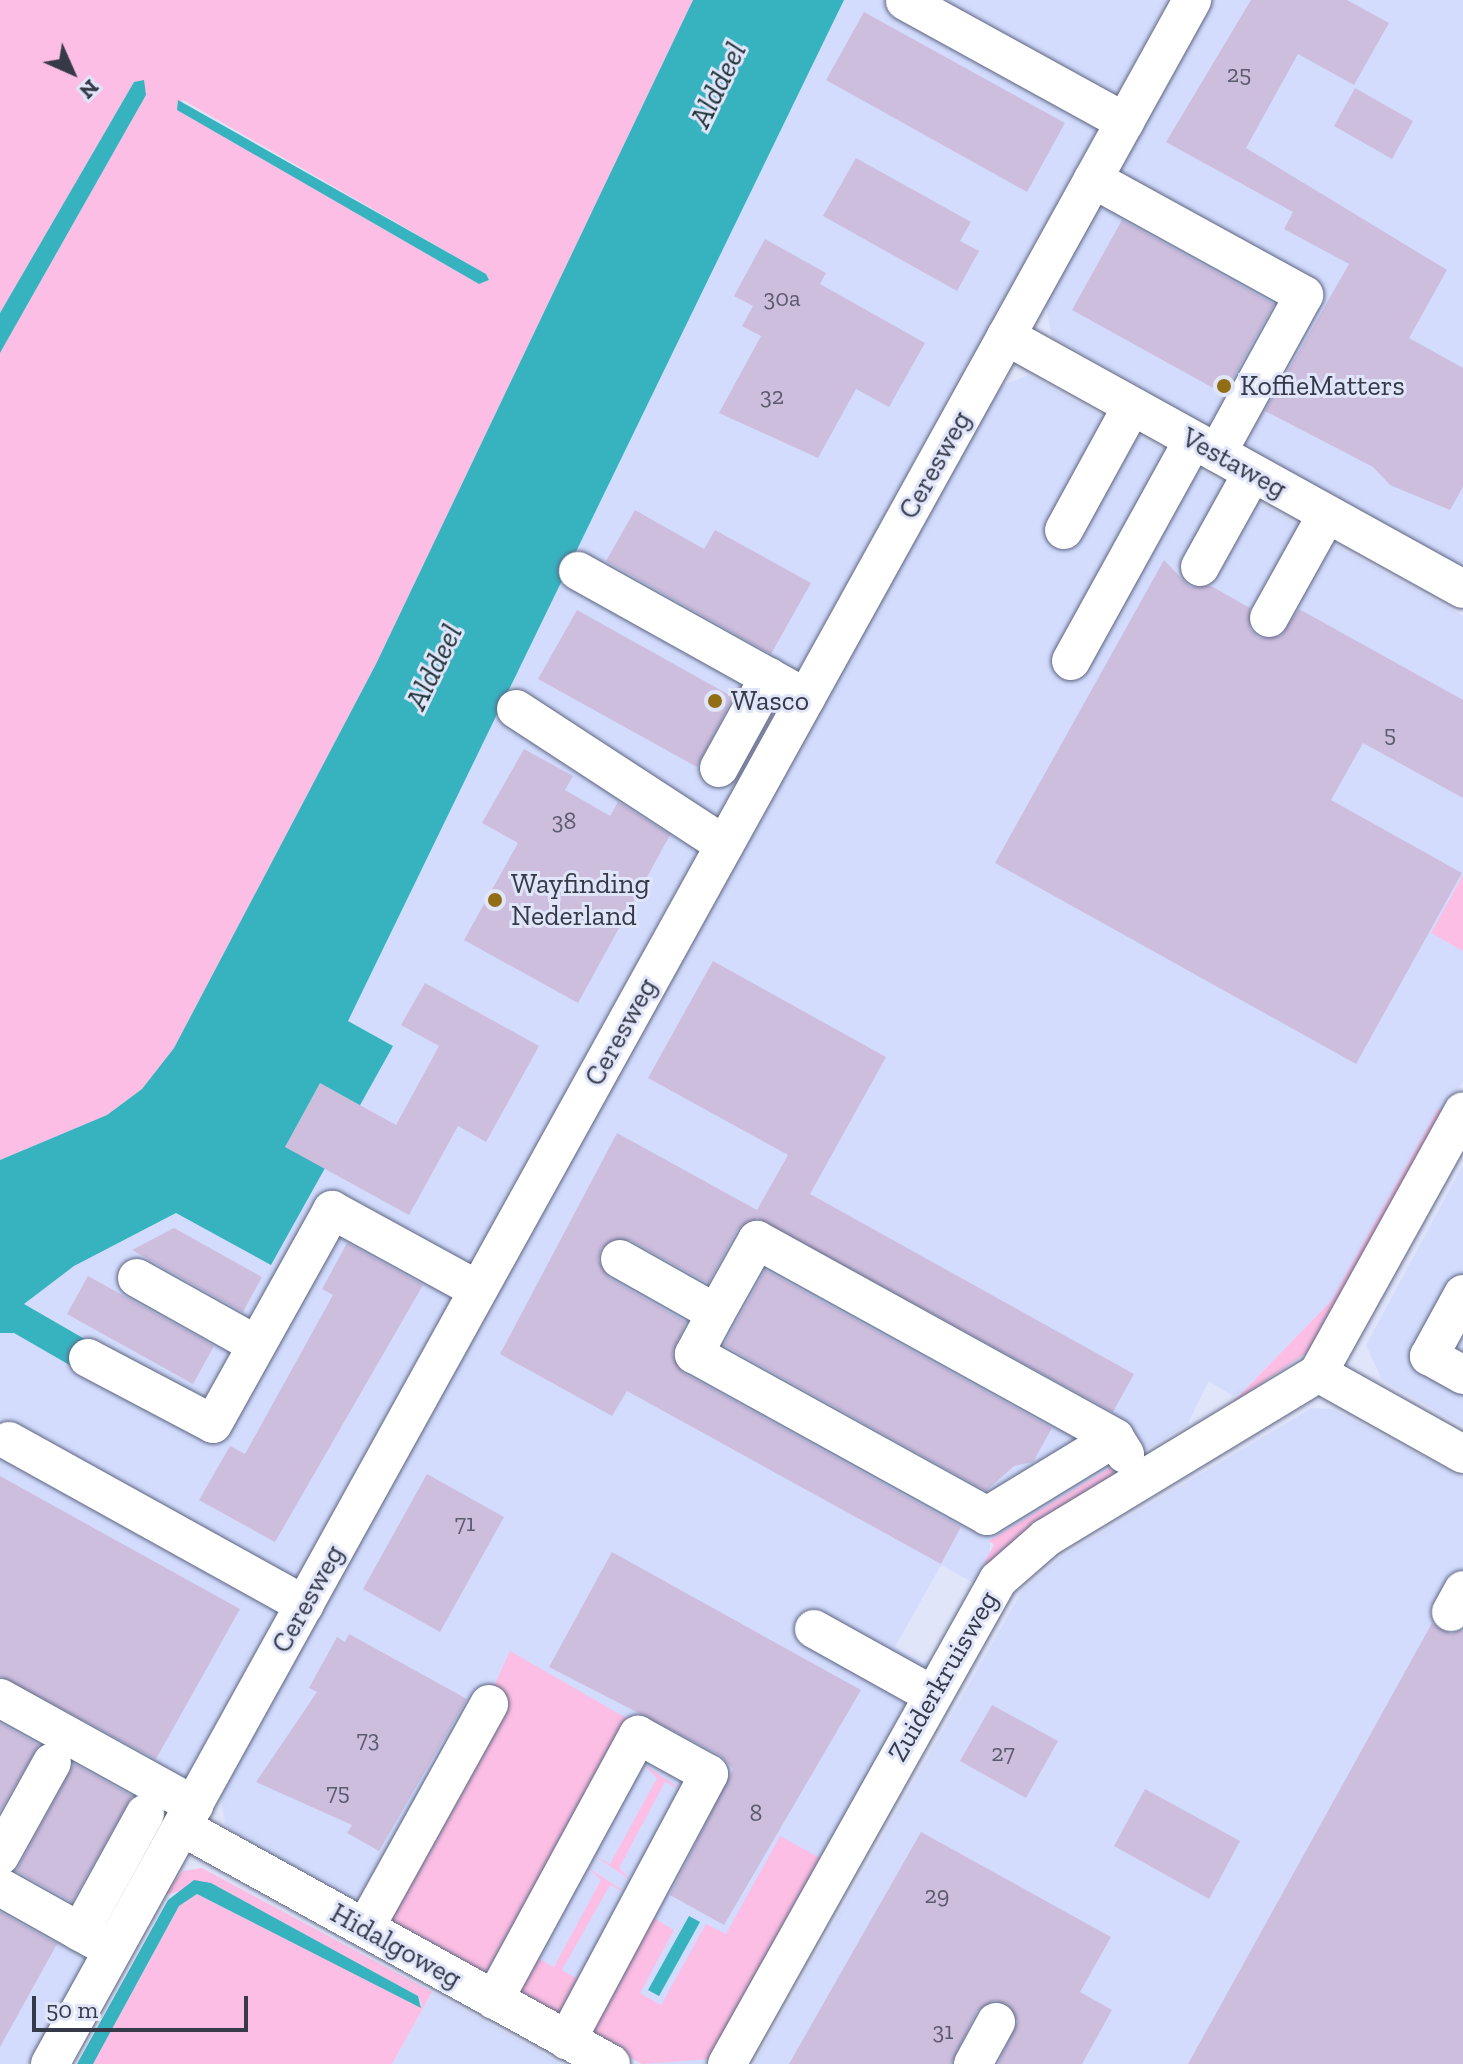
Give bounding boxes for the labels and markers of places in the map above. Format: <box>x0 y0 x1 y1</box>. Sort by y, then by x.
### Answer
place label: KoffieMatters <box>1240 369 1405 403</box>
marker: KoffieMatters <box>1215 377 1233 395</box>
place label: Wasco <box>731 684 809 718</box>
marker: Wasco <box>706 692 724 710</box>
place label: Wayfinding Nederland <box>511 867 650 933</box>
marker: Wayfinding Nederland <box>486 891 504 909</box>

